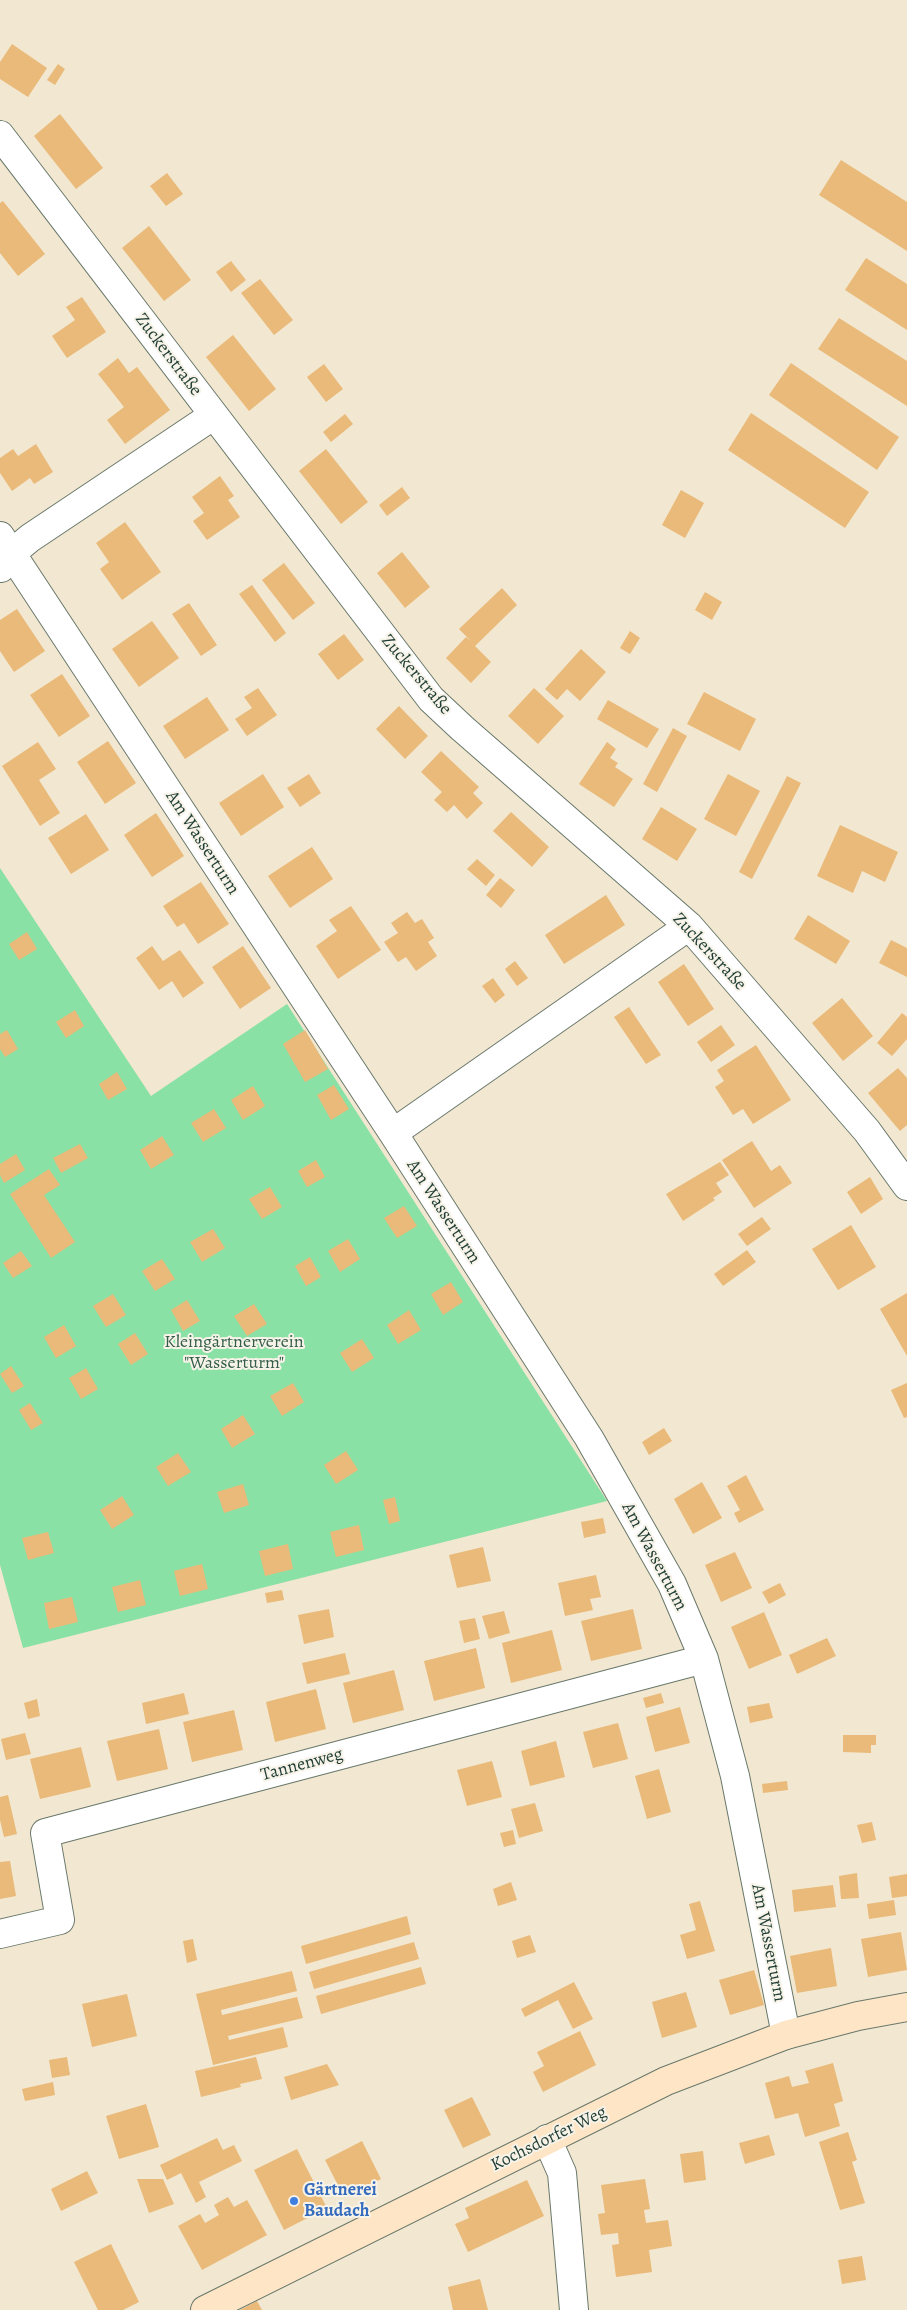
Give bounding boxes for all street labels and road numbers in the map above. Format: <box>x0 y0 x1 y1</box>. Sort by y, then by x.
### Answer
street label: Zuckerstraße <box>130 309 206 401</box>
street label: Zuckerstraße <box>376 631 456 719</box>
street label: Am Wasserturm <box>160 787 244 899</box>
street label: Zuckerstraße <box>668 909 750 995</box>
street label: Am Wasserturm <box>401 1156 485 1268</box>
street label: Am Wasserturm <box>616 1499 692 1615</box>
street label: Tannenweg <box>259 1744 345 1786</box>
street label: Am Wasserturm <box>746 1882 790 2004</box>
street label: Kochsdorfer Weg <box>488 2102 610 2176</box>

